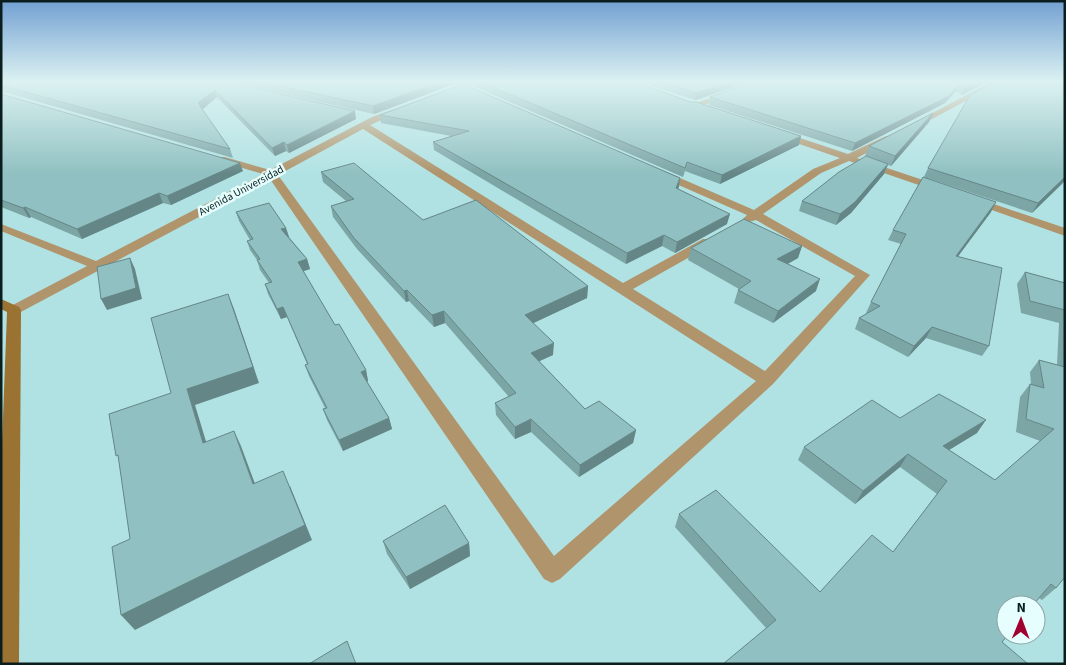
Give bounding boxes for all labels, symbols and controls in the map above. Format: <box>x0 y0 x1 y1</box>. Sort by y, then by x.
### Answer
street label: Avenida Universidad <box>196 162 286 219</box>
north arrow <box>996 595 1046 645</box>
text: N <box>1016 598 1026 618</box>

